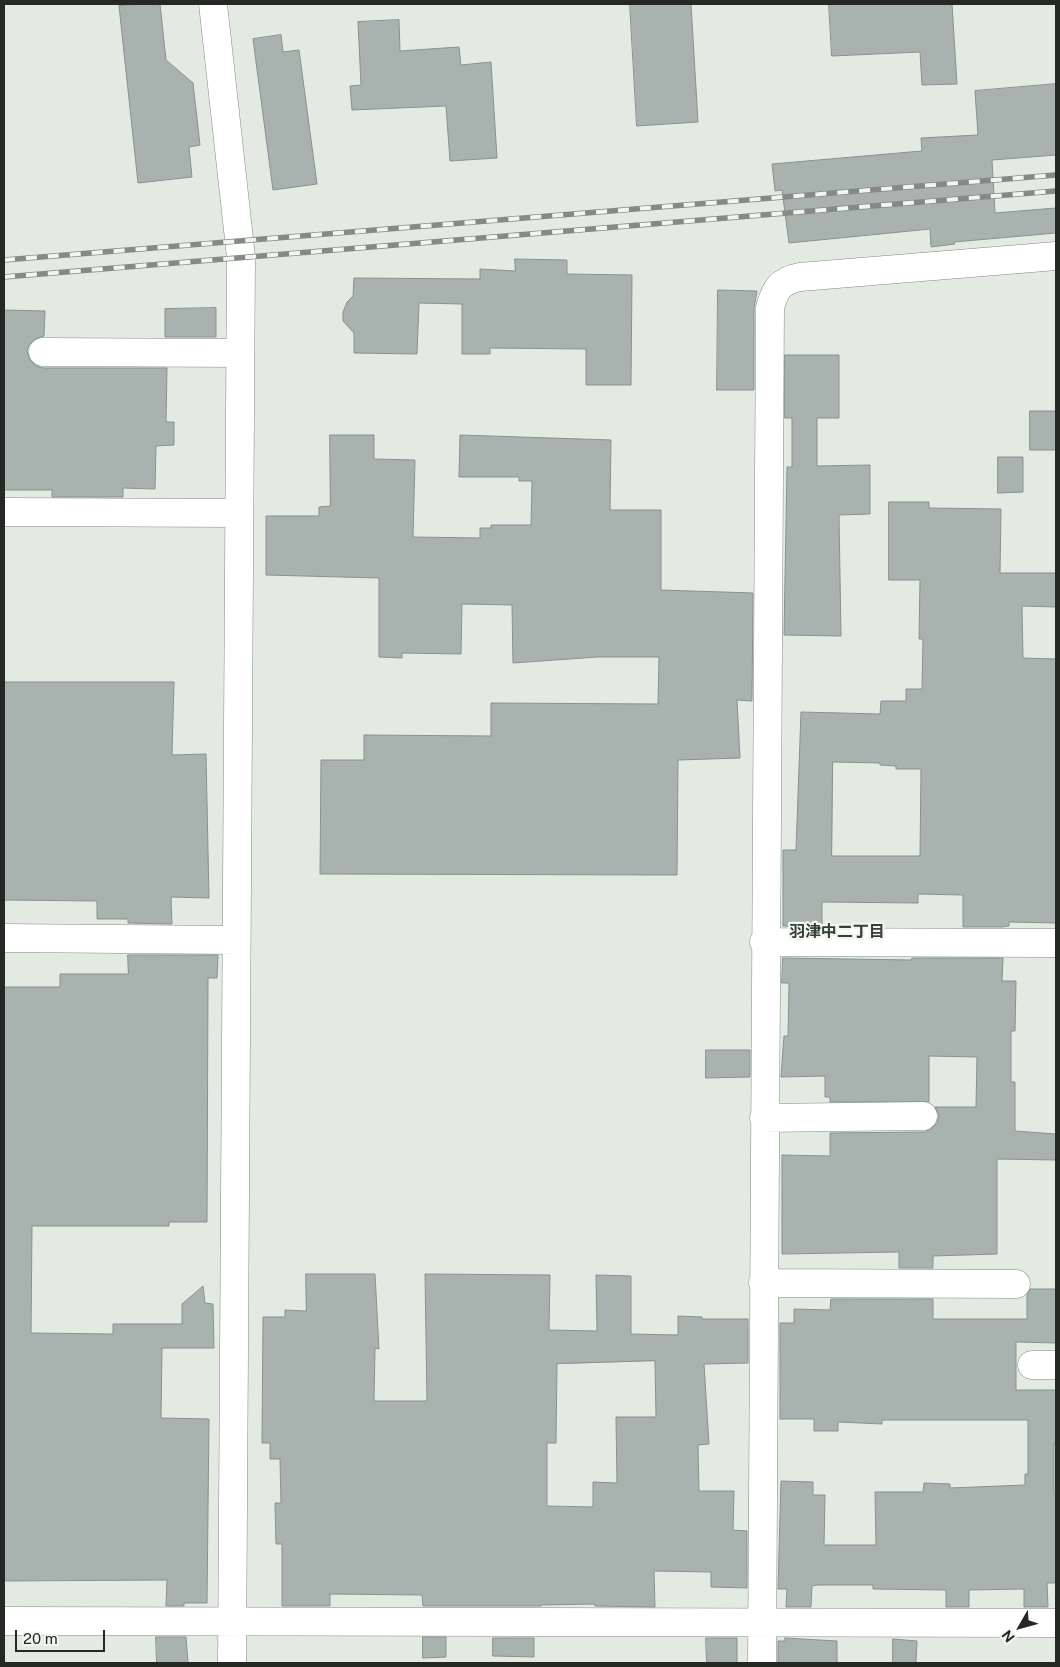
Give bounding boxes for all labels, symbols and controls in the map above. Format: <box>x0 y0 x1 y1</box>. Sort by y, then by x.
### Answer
district label: 羽津中二丁目 <box>789 922 885 942</box>
north arrow <box>995 1602 1045 1652</box>
scale bar <box>18 1620 108 1652</box>
text: N <box>999 1627 1018 1645</box>
text: 20 m <box>23 1630 58 1647</box>

